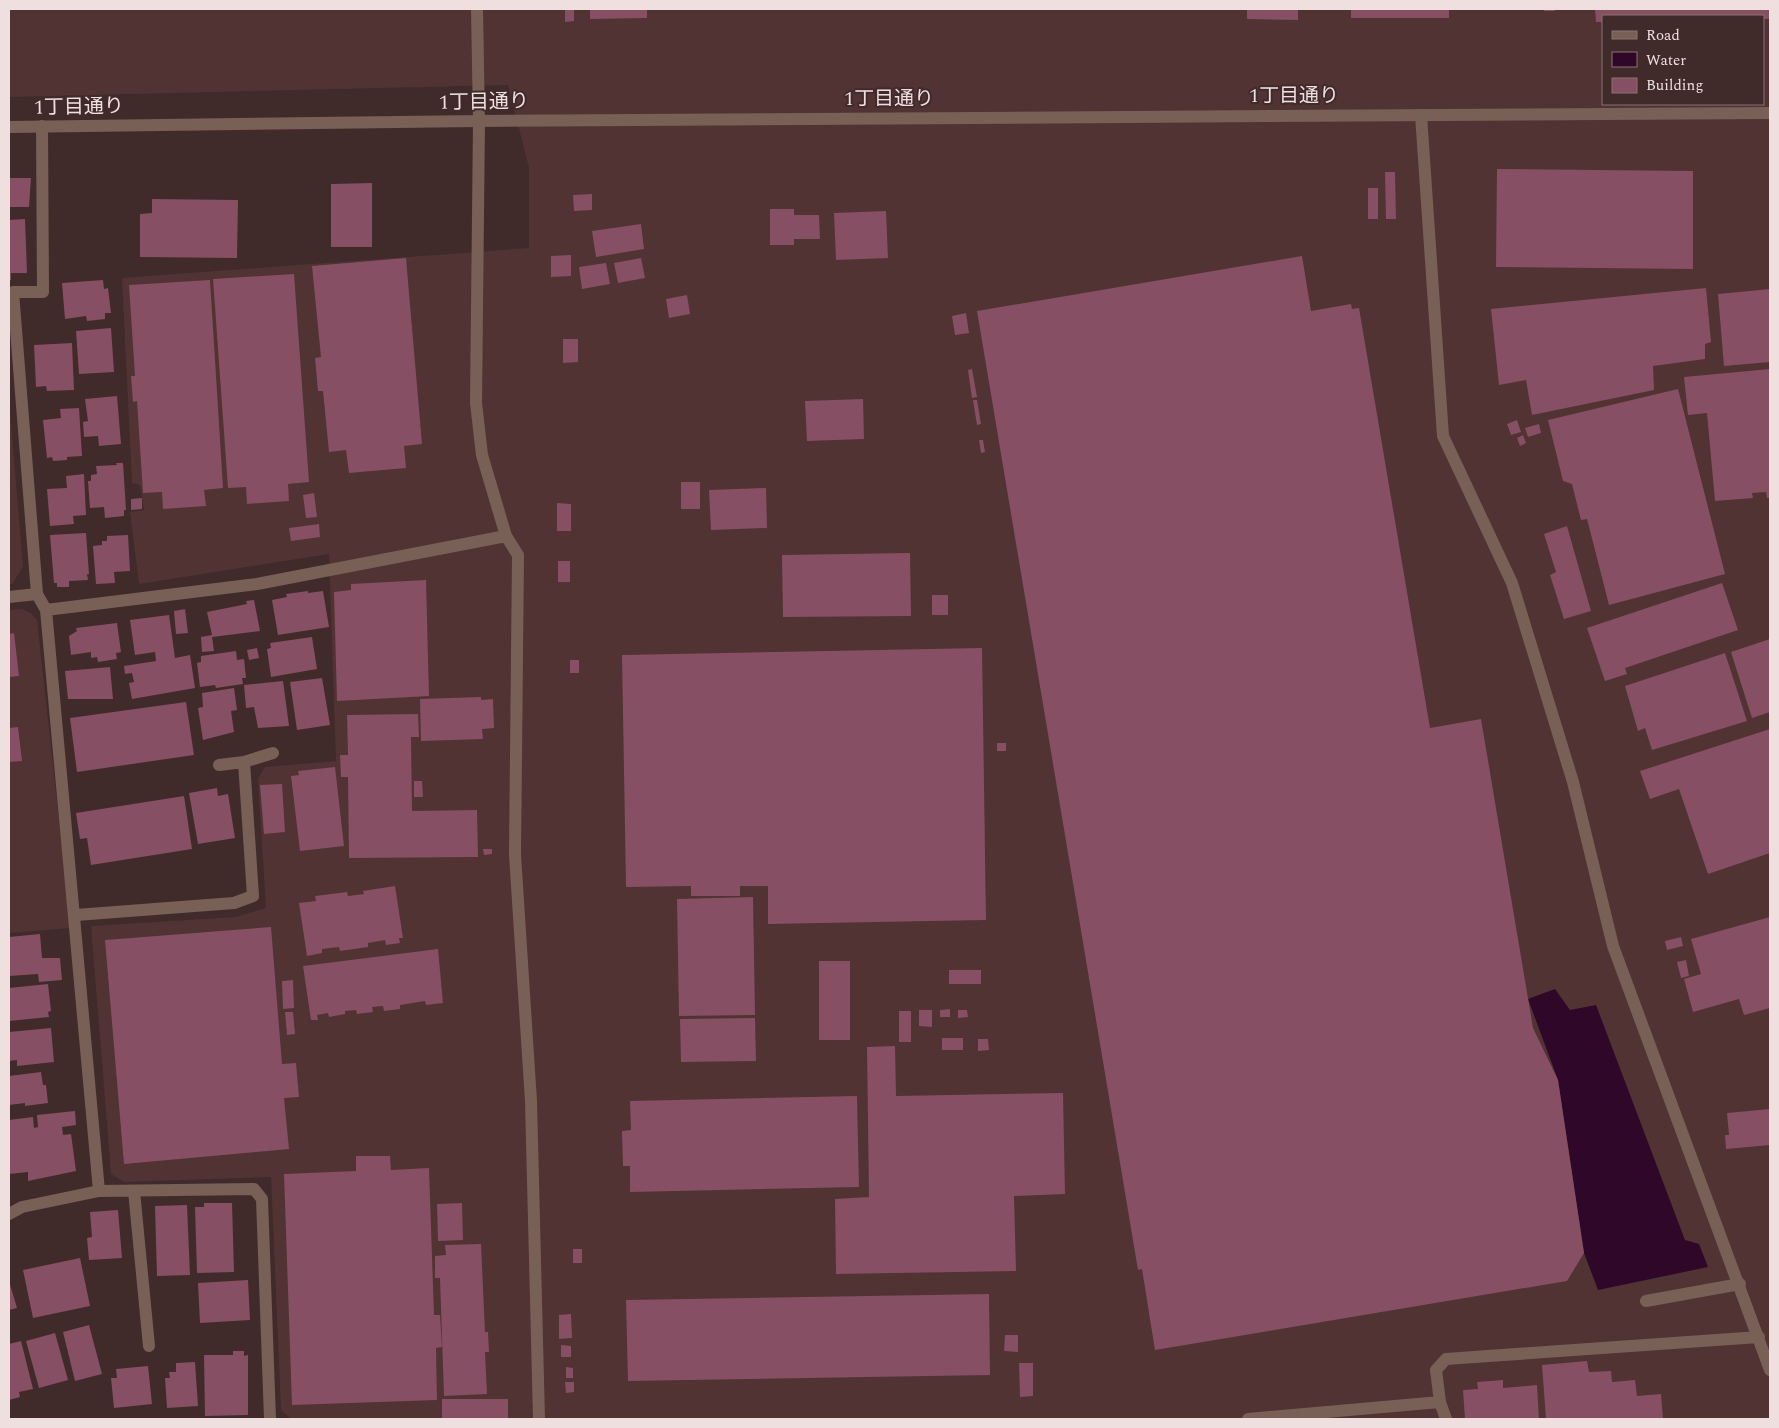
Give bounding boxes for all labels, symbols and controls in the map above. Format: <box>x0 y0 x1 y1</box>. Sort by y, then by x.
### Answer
legend <box>1602 15 1764 105</box>
text: Road <box>1646 24 1680 47</box>
text: Water <box>1646 49 1686 72</box>
text: Building <box>1646 74 1703 97</box>
street label: 1丁目通り <box>1249 81 1339 111</box>
street label: 1丁目通り <box>844 84 934 114</box>
street label: 1丁目通り <box>439 86 529 118</box>
street label: 1丁目通り <box>34 91 124 123</box>

